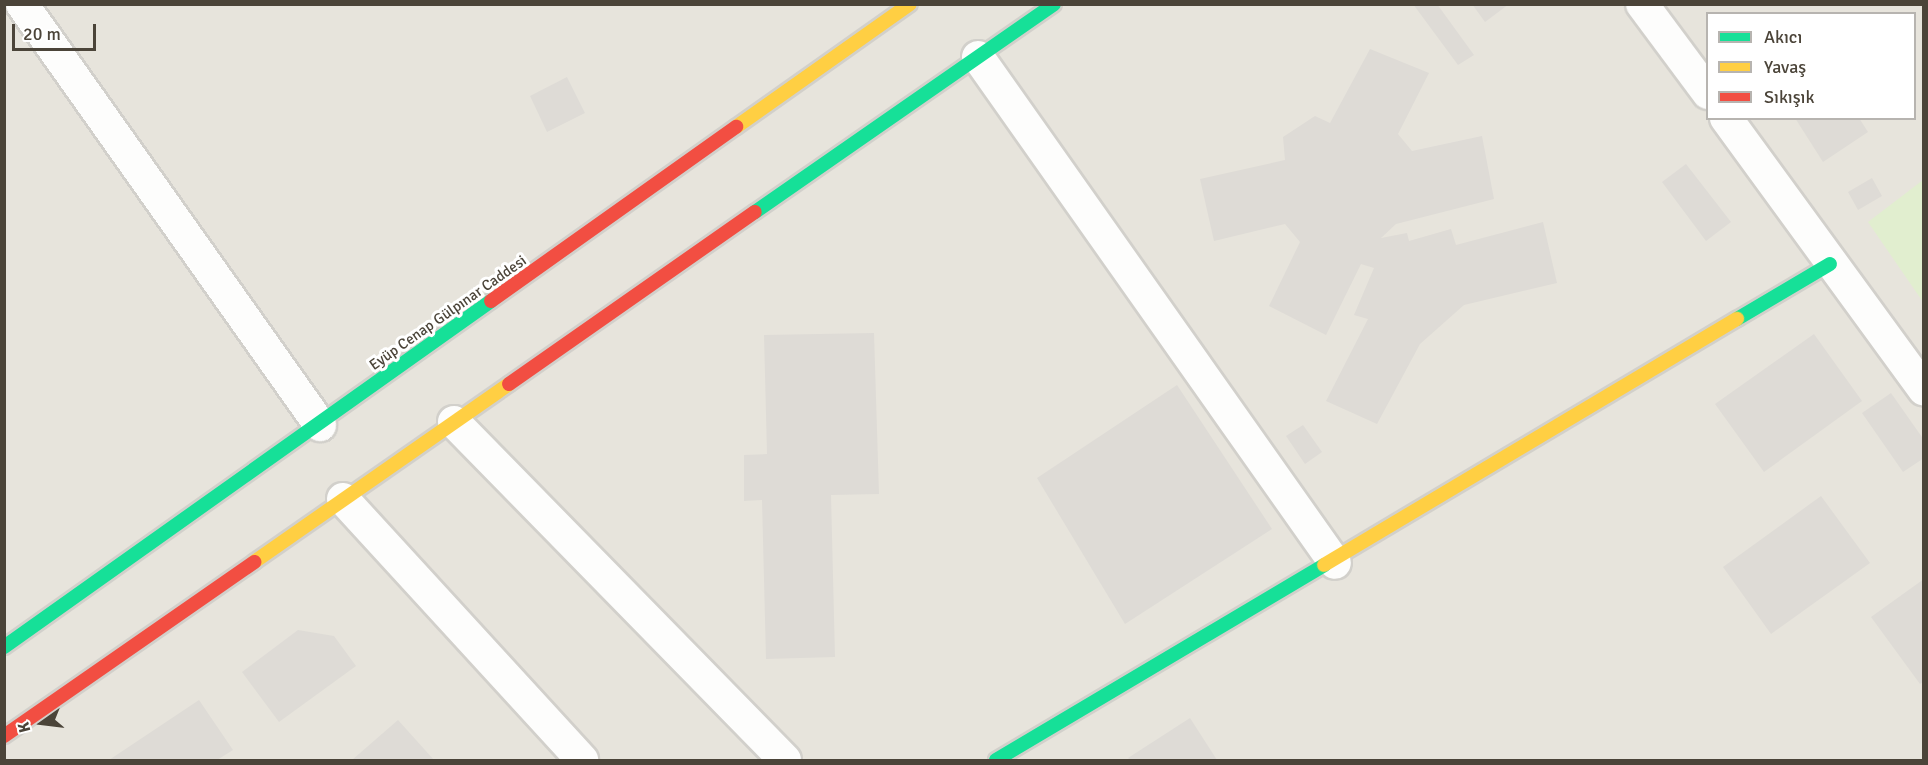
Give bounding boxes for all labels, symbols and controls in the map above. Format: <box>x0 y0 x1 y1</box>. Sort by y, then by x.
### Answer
scale bar <box>15 12 99 50</box>
legend <box>1706 12 1916 120</box>
text: 20 m <box>23 23 61 45</box>
text: Akıcı <box>1764 26 1802 48</box>
text: Yavaş <box>1764 56 1806 78</box>
text: Sıkışık <box>1764 86 1814 108</box>
street label: Eyüp Cenap Gülpınar Caddesi <box>366 252 530 374</box>
north arrow <box>12 693 72 753</box>
text: K <box>14 720 35 735</box>

